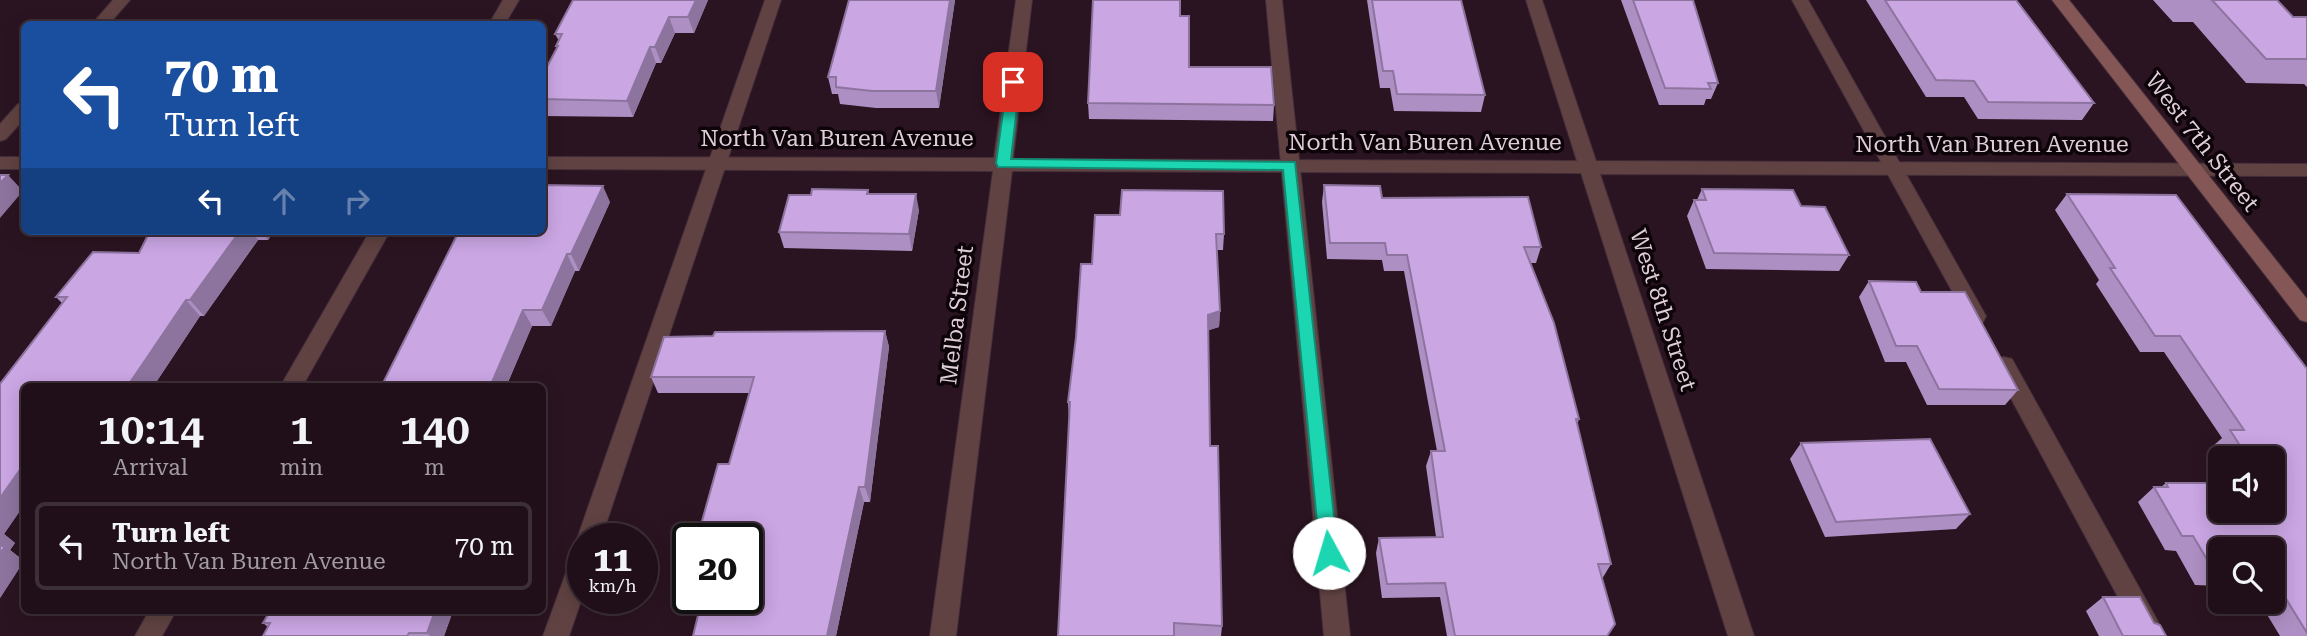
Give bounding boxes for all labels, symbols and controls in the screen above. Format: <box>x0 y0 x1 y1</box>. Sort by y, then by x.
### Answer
text: 70 m <box>164 47 279 104</box>
icon: left <box>49 49 140 140</box>
pin <box>983 52 1043 112</box>
icon: arrive <box>994 63 1032 101</box>
street label: West 7th Street <box>2140 67 2265 217</box>
text: Turn left <box>164 106 299 144</box>
street label: North Van Buren Avenue <box>700 125 974 152</box>
street label: North Van Buren Avenue <box>1288 129 1562 156</box>
street label: North Van Buren Avenue <box>1855 131 2129 158</box>
icon: left <box>192 182 230 220</box>
icon: ahead <box>265 182 303 220</box>
icon: right <box>338 182 376 220</box>
street label: West 8th Street <box>1624 226 1702 395</box>
street label: Melba Street <box>935 243 979 386</box>
text: 10:14 <box>97 405 204 454</box>
text: 1 <box>290 405 313 454</box>
text: 140 <box>399 405 470 454</box>
map controls <box>2208 446 2285 614</box>
button: sound <box>2208 446 2285 523</box>
text: Arrival <box>113 454 188 481</box>
text: min <box>280 454 323 481</box>
text: m <box>424 454 445 481</box>
position arrow <box>1292 516 1366 590</box>
text: Turn left <box>112 518 230 548</box>
speed limit sign: 20 <box>672 523 763 614</box>
icon: left <box>53 527 91 565</box>
text: 70 m <box>455 531 514 561</box>
button: search <box>2208 537 2285 614</box>
text: 11 <box>593 539 632 580</box>
text: North Van Buren Avenue <box>112 548 386 575</box>
text: km/h <box>588 575 637 596</box>

